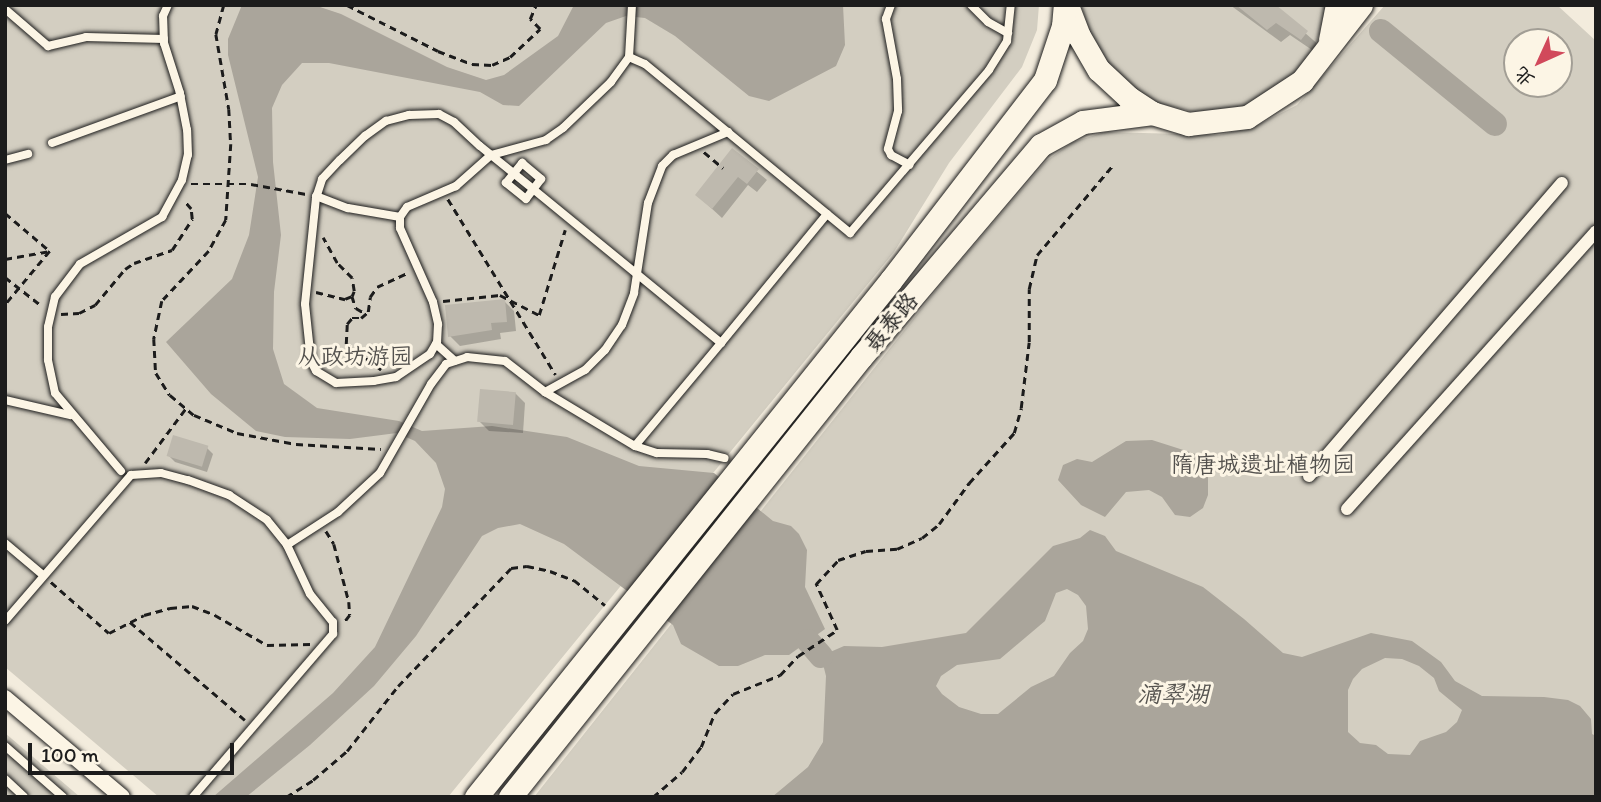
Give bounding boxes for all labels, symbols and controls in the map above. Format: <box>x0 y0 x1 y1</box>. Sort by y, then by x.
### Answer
north arrow <box>1503 28 1573 98</box>
text: 北 <box>1509 62 1539 92</box>
street label: 聂泰路 <box>858 287 924 357</box>
park label: 从政坊游园 <box>298 342 412 370</box>
park label: 隋唐城遗址植物园 <box>1171 450 1355 478</box>
water label: 滴翠湖 <box>1137 680 1209 708</box>
scale bar <box>32 728 238 772</box>
text: 100 m <box>41 742 99 767</box>

